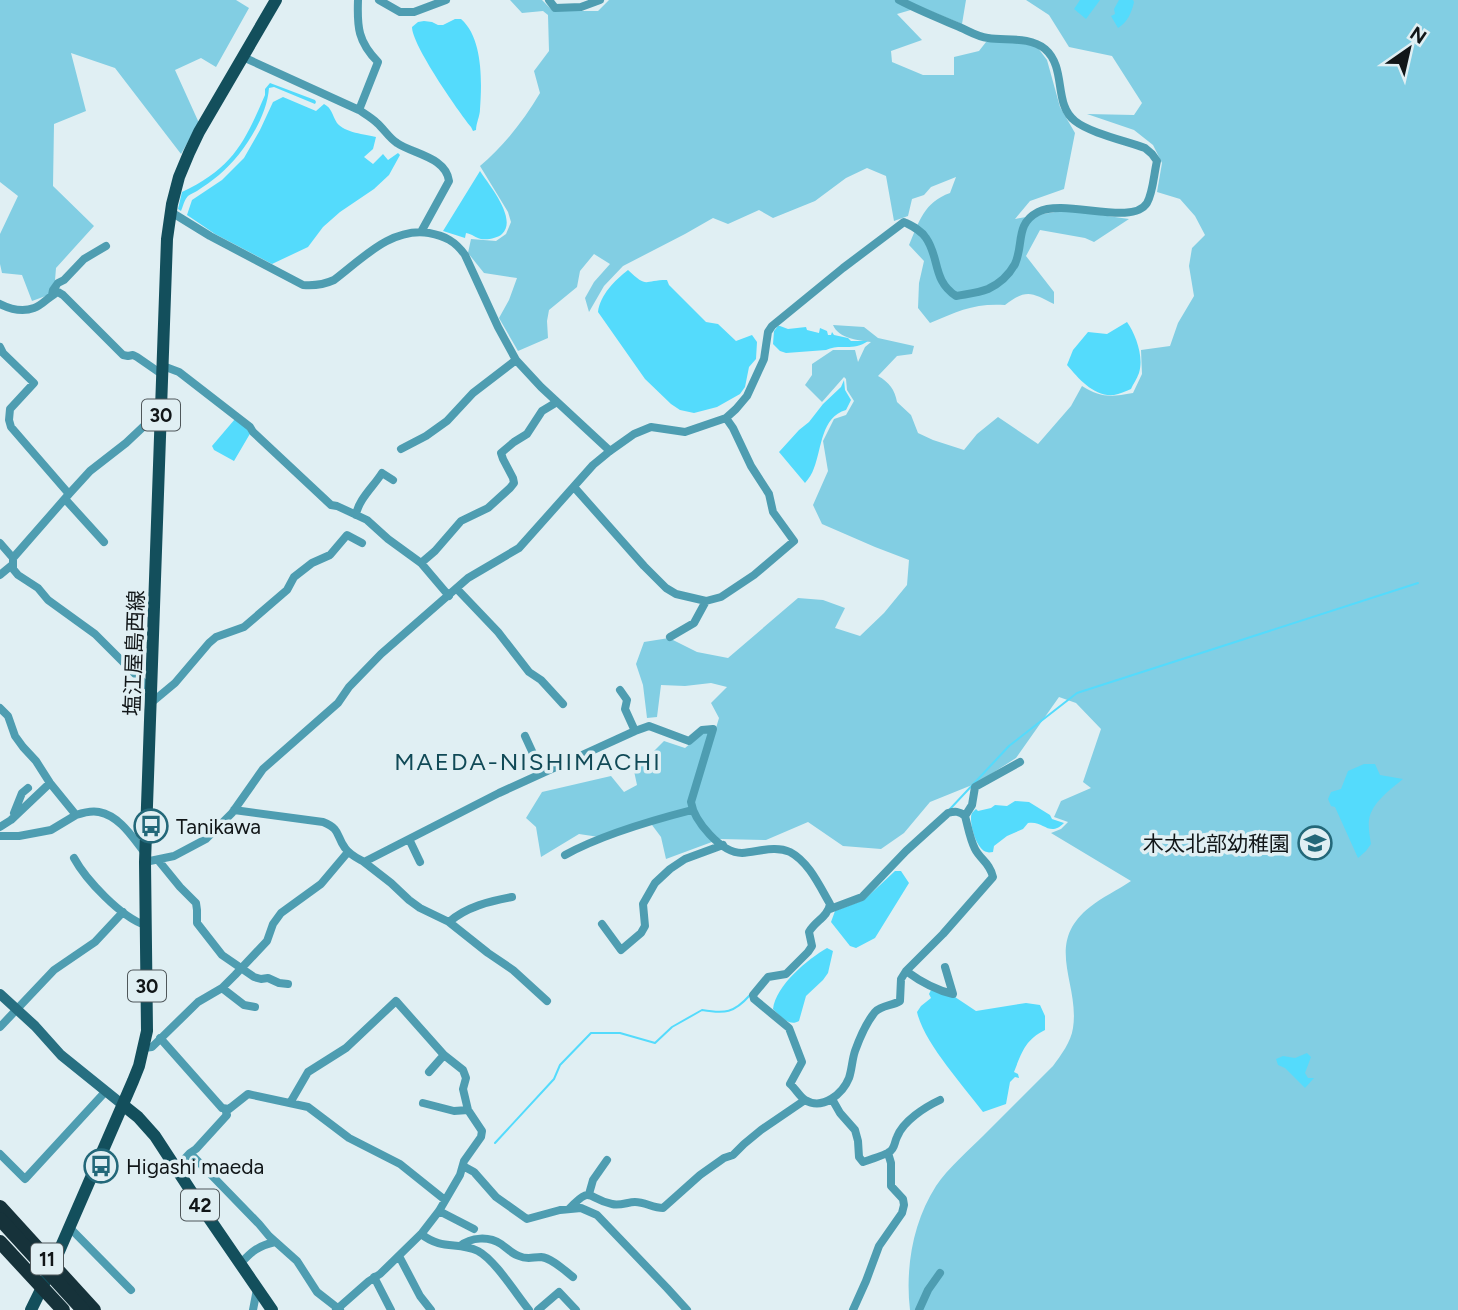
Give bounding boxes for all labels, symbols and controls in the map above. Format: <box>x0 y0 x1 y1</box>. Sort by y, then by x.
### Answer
north arrow <box>1374 14 1444 84</box>
text: N <box>1406 22 1431 49</box>
road number: 30 <box>142 400 180 430</box>
street label: 塩江屋島西線 <box>119 590 149 716</box>
district label: MAEDA-NISHIMACHI <box>394 747 662 776</box>
bus stop icon: Tanikawa <box>132 807 170 845</box>
place label: Tanikawa <box>176 814 261 839</box>
school or university icon: 木太北部幼稚園 <box>1296 824 1334 862</box>
place label: 木太北部幼稚園 <box>1143 831 1290 856</box>
road number: 30 <box>128 970 166 1002</box>
bus stop icon: Higashi maeda <box>82 1147 120 1185</box>
place label: Higashi maeda <box>126 1154 264 1179</box>
road number: 42 <box>181 1190 219 1220</box>
road number: 11 <box>31 1244 63 1274</box>

